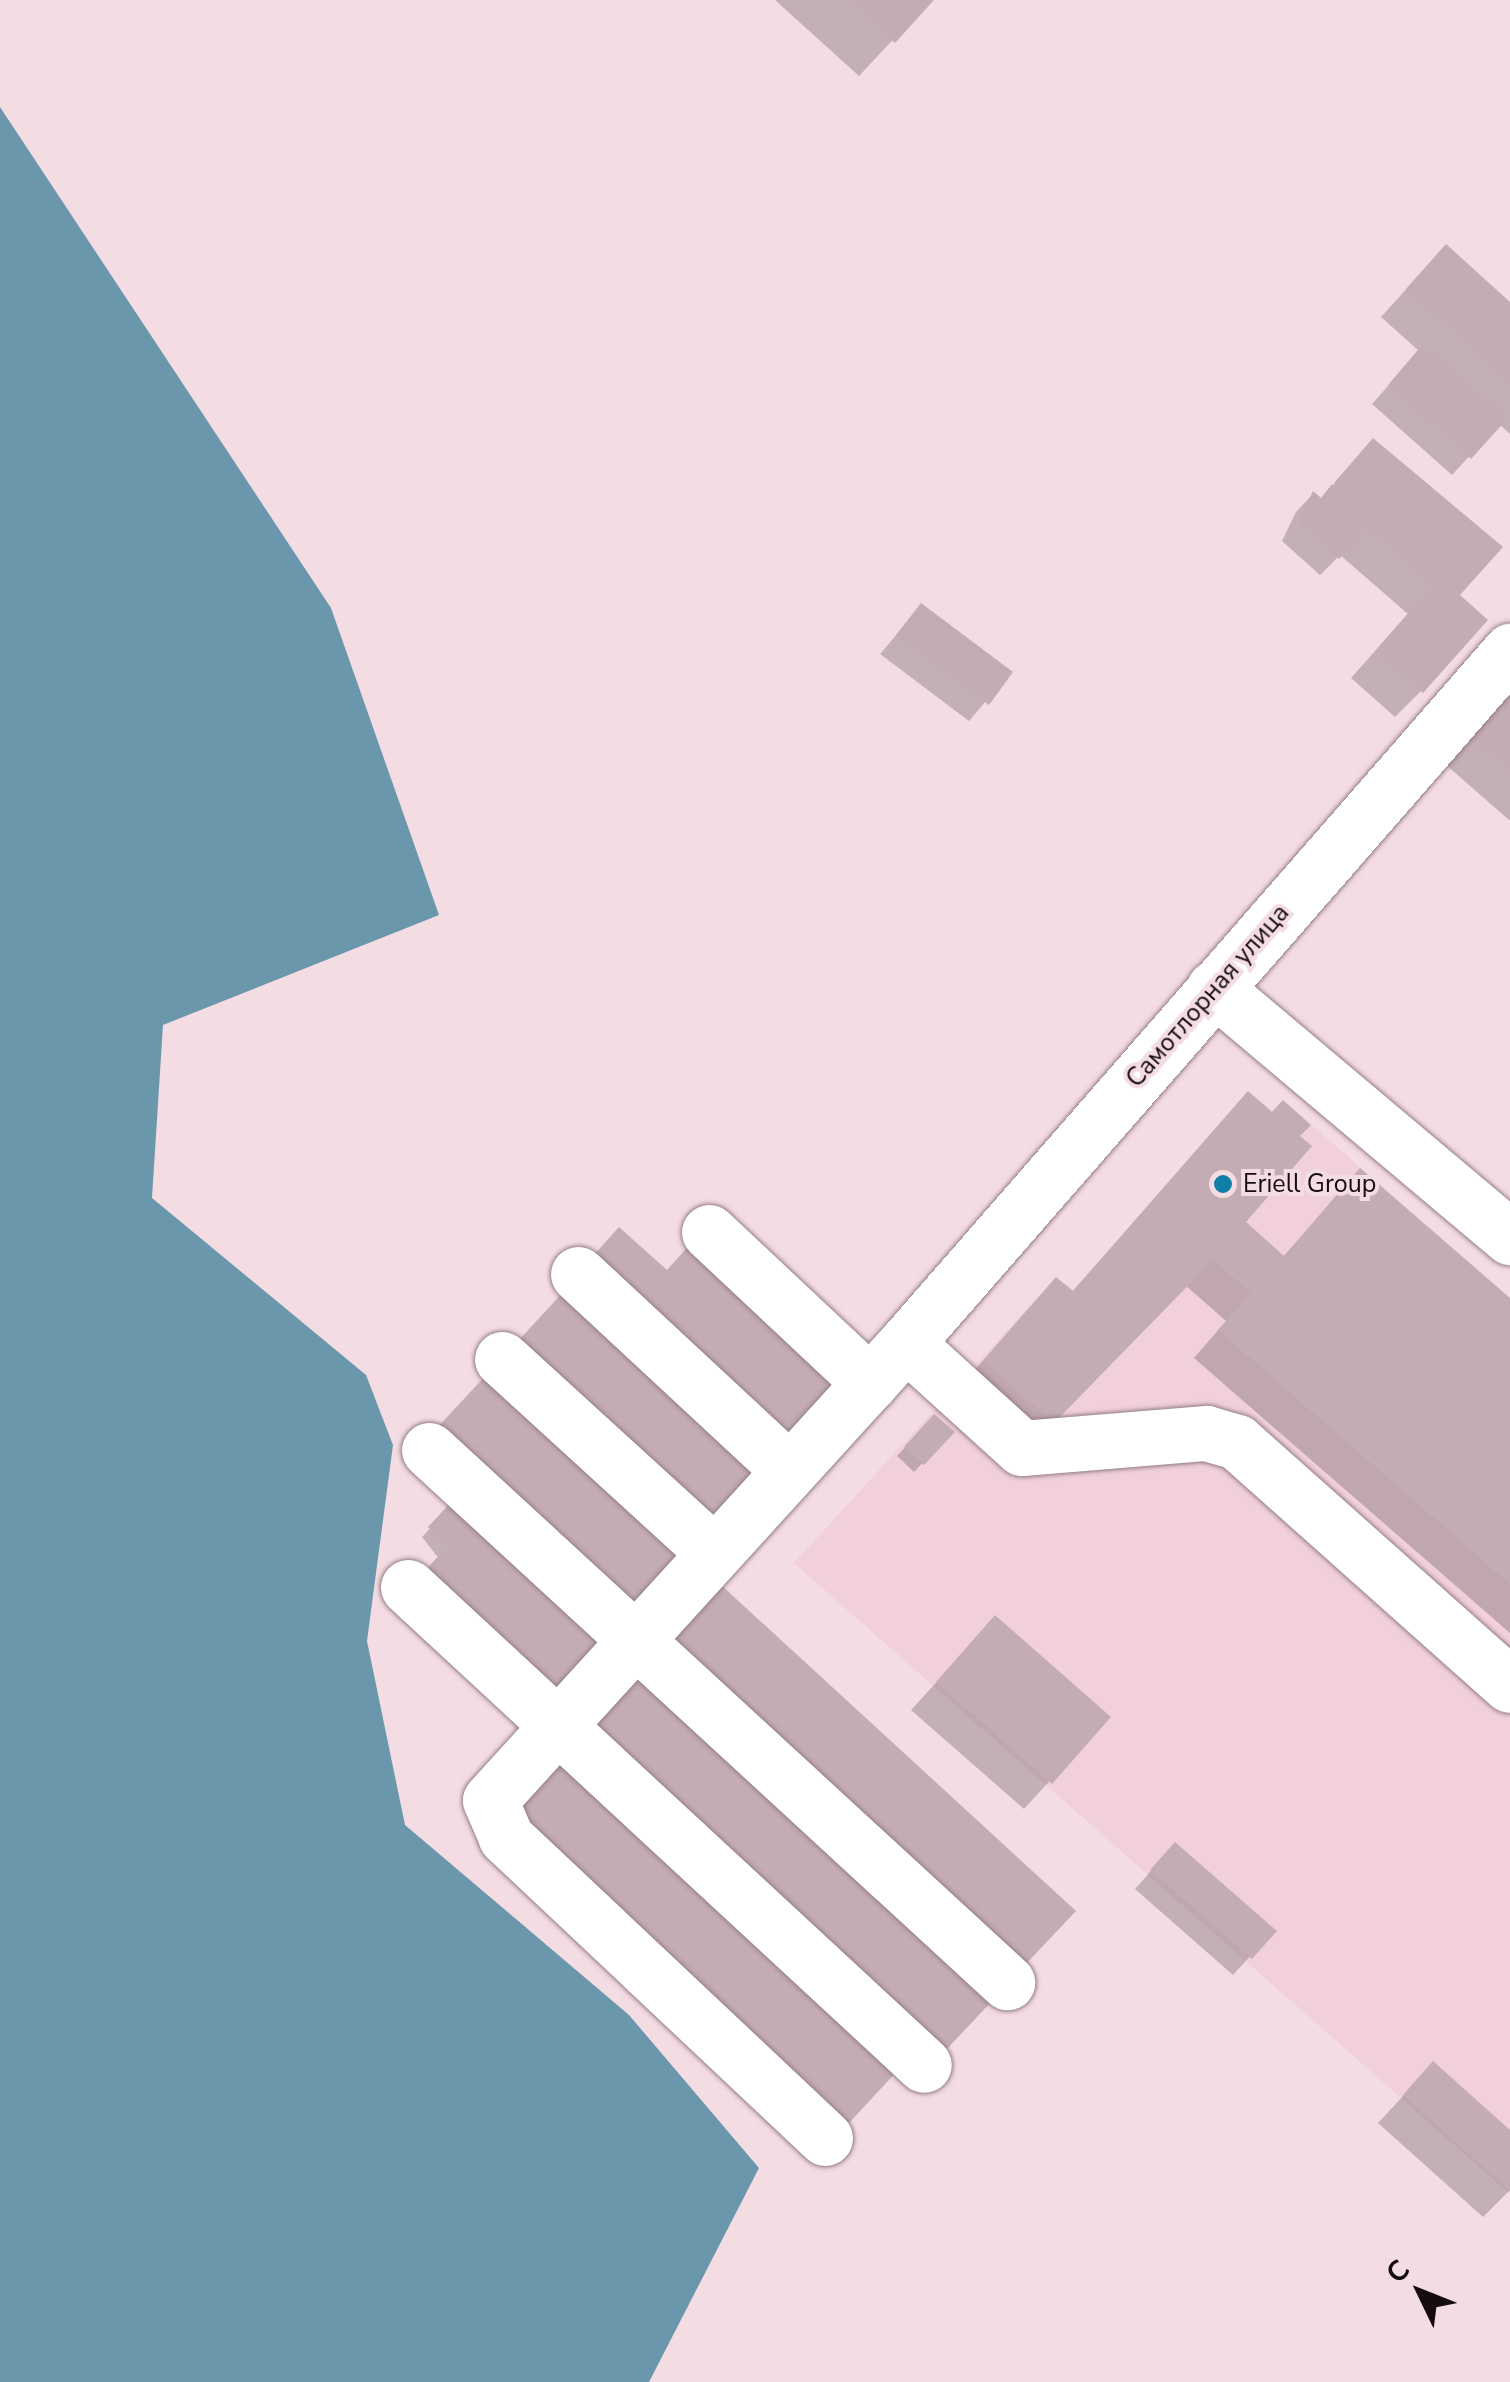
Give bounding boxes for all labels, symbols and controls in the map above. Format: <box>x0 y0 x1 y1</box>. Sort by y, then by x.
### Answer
street label: Самотлорная улица <box>1120 898 1296 1094</box>
place label: Eriell Group <box>1243 1169 1376 1199</box>
marker: Eriell Group <box>1212 1173 1234 1195</box>
north arrow <box>1370 2242 1470 2342</box>
text: С <box>1378 2252 1418 2291</box>

